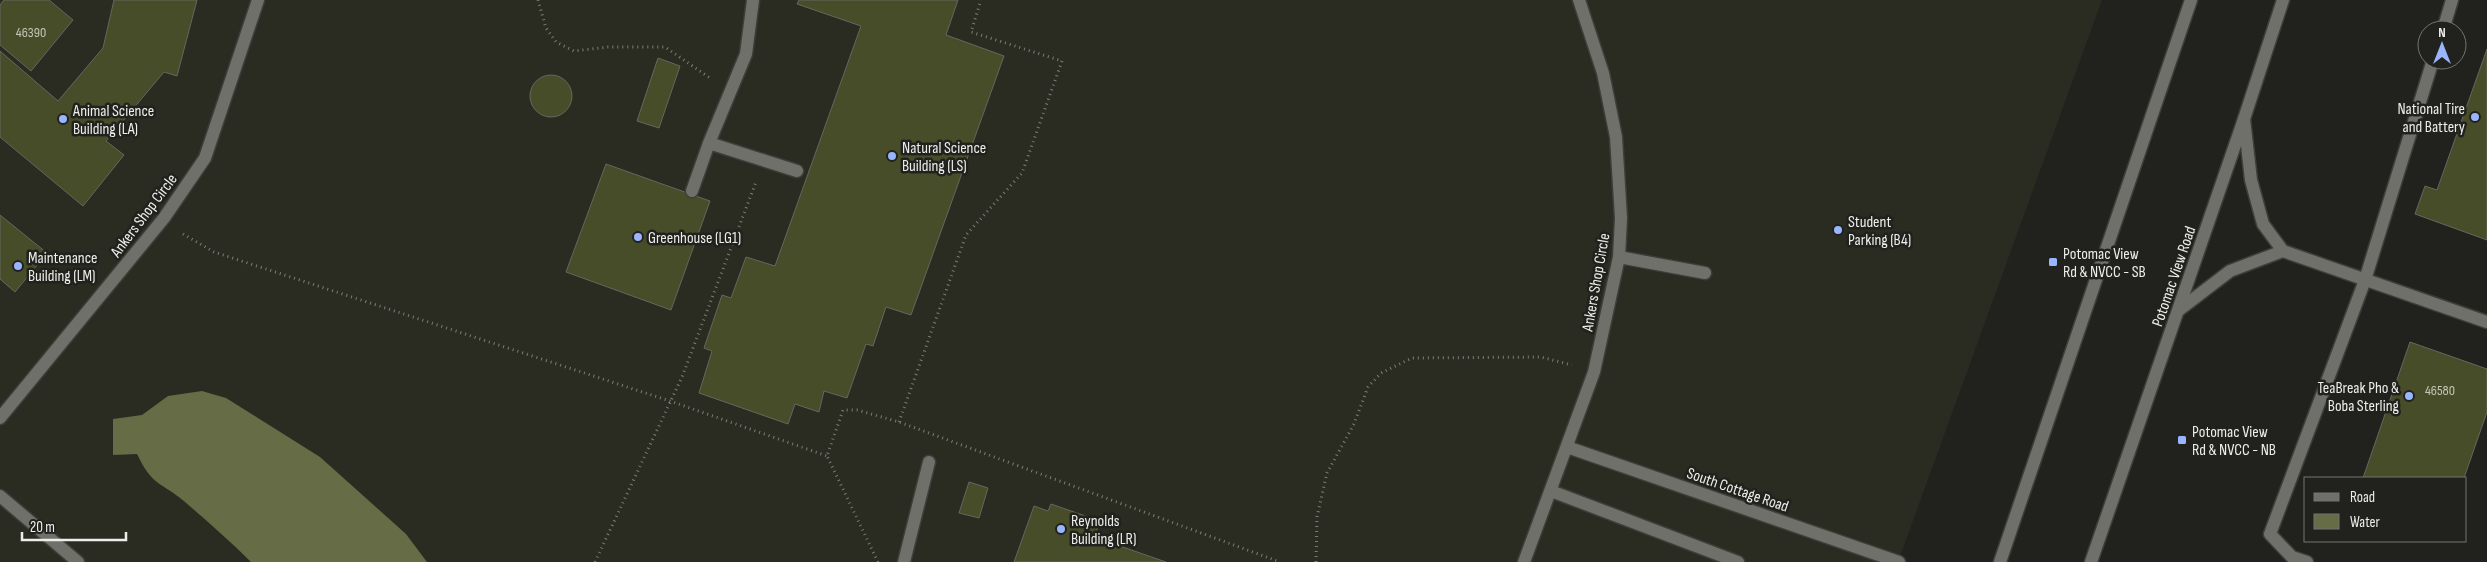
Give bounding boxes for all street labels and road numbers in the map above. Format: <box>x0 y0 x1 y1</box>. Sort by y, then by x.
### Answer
street label: Ankers Shop Circle <box>106 171 182 262</box>
street label: Potomac View Road <box>2148 224 2200 329</box>
street label: Ankers Shop Circle <box>1578 232 1614 334</box>
street label: South Cottage Road <box>1684 464 1791 517</box>

